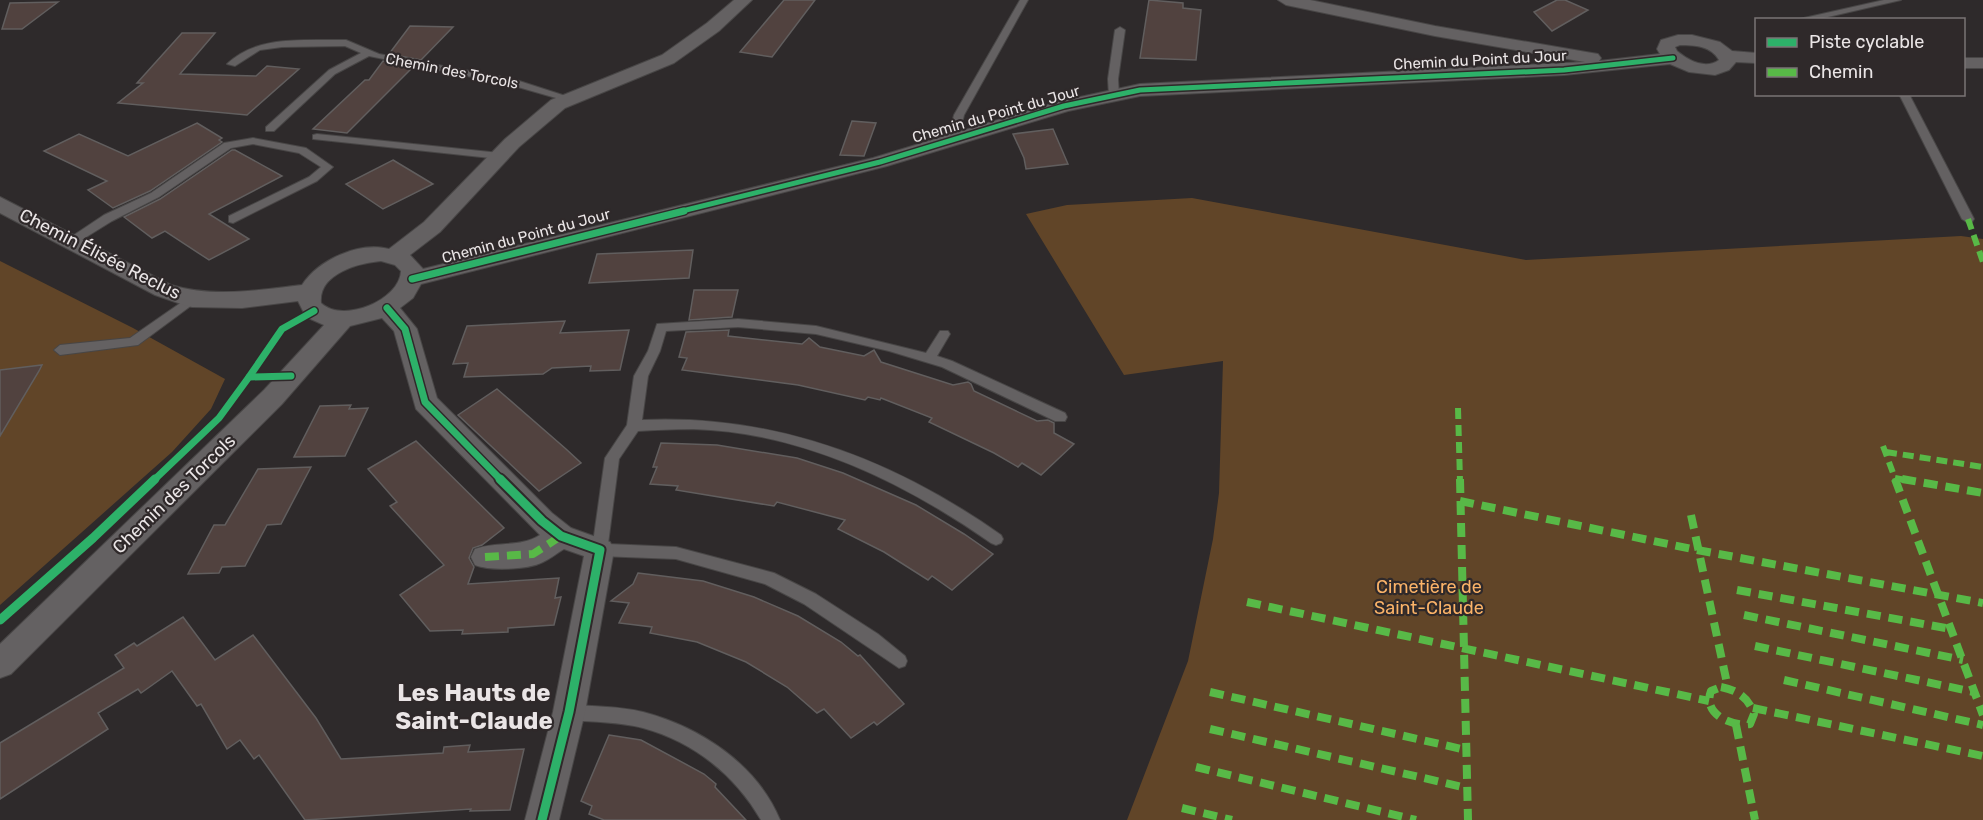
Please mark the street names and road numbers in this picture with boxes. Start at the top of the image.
street label: Chemin du Point du Jour [1393,46,1567,74]
street label: Chemin des Torcols [384,49,520,93]
street label: Chemin du Point du Jour [910,81,1082,147]
street label: Chemin Élisée Reclus [16,204,184,304]
street label: Chemin du Point du Jour [440,205,612,267]
street label: Chemin des Torcols [108,430,240,558]

